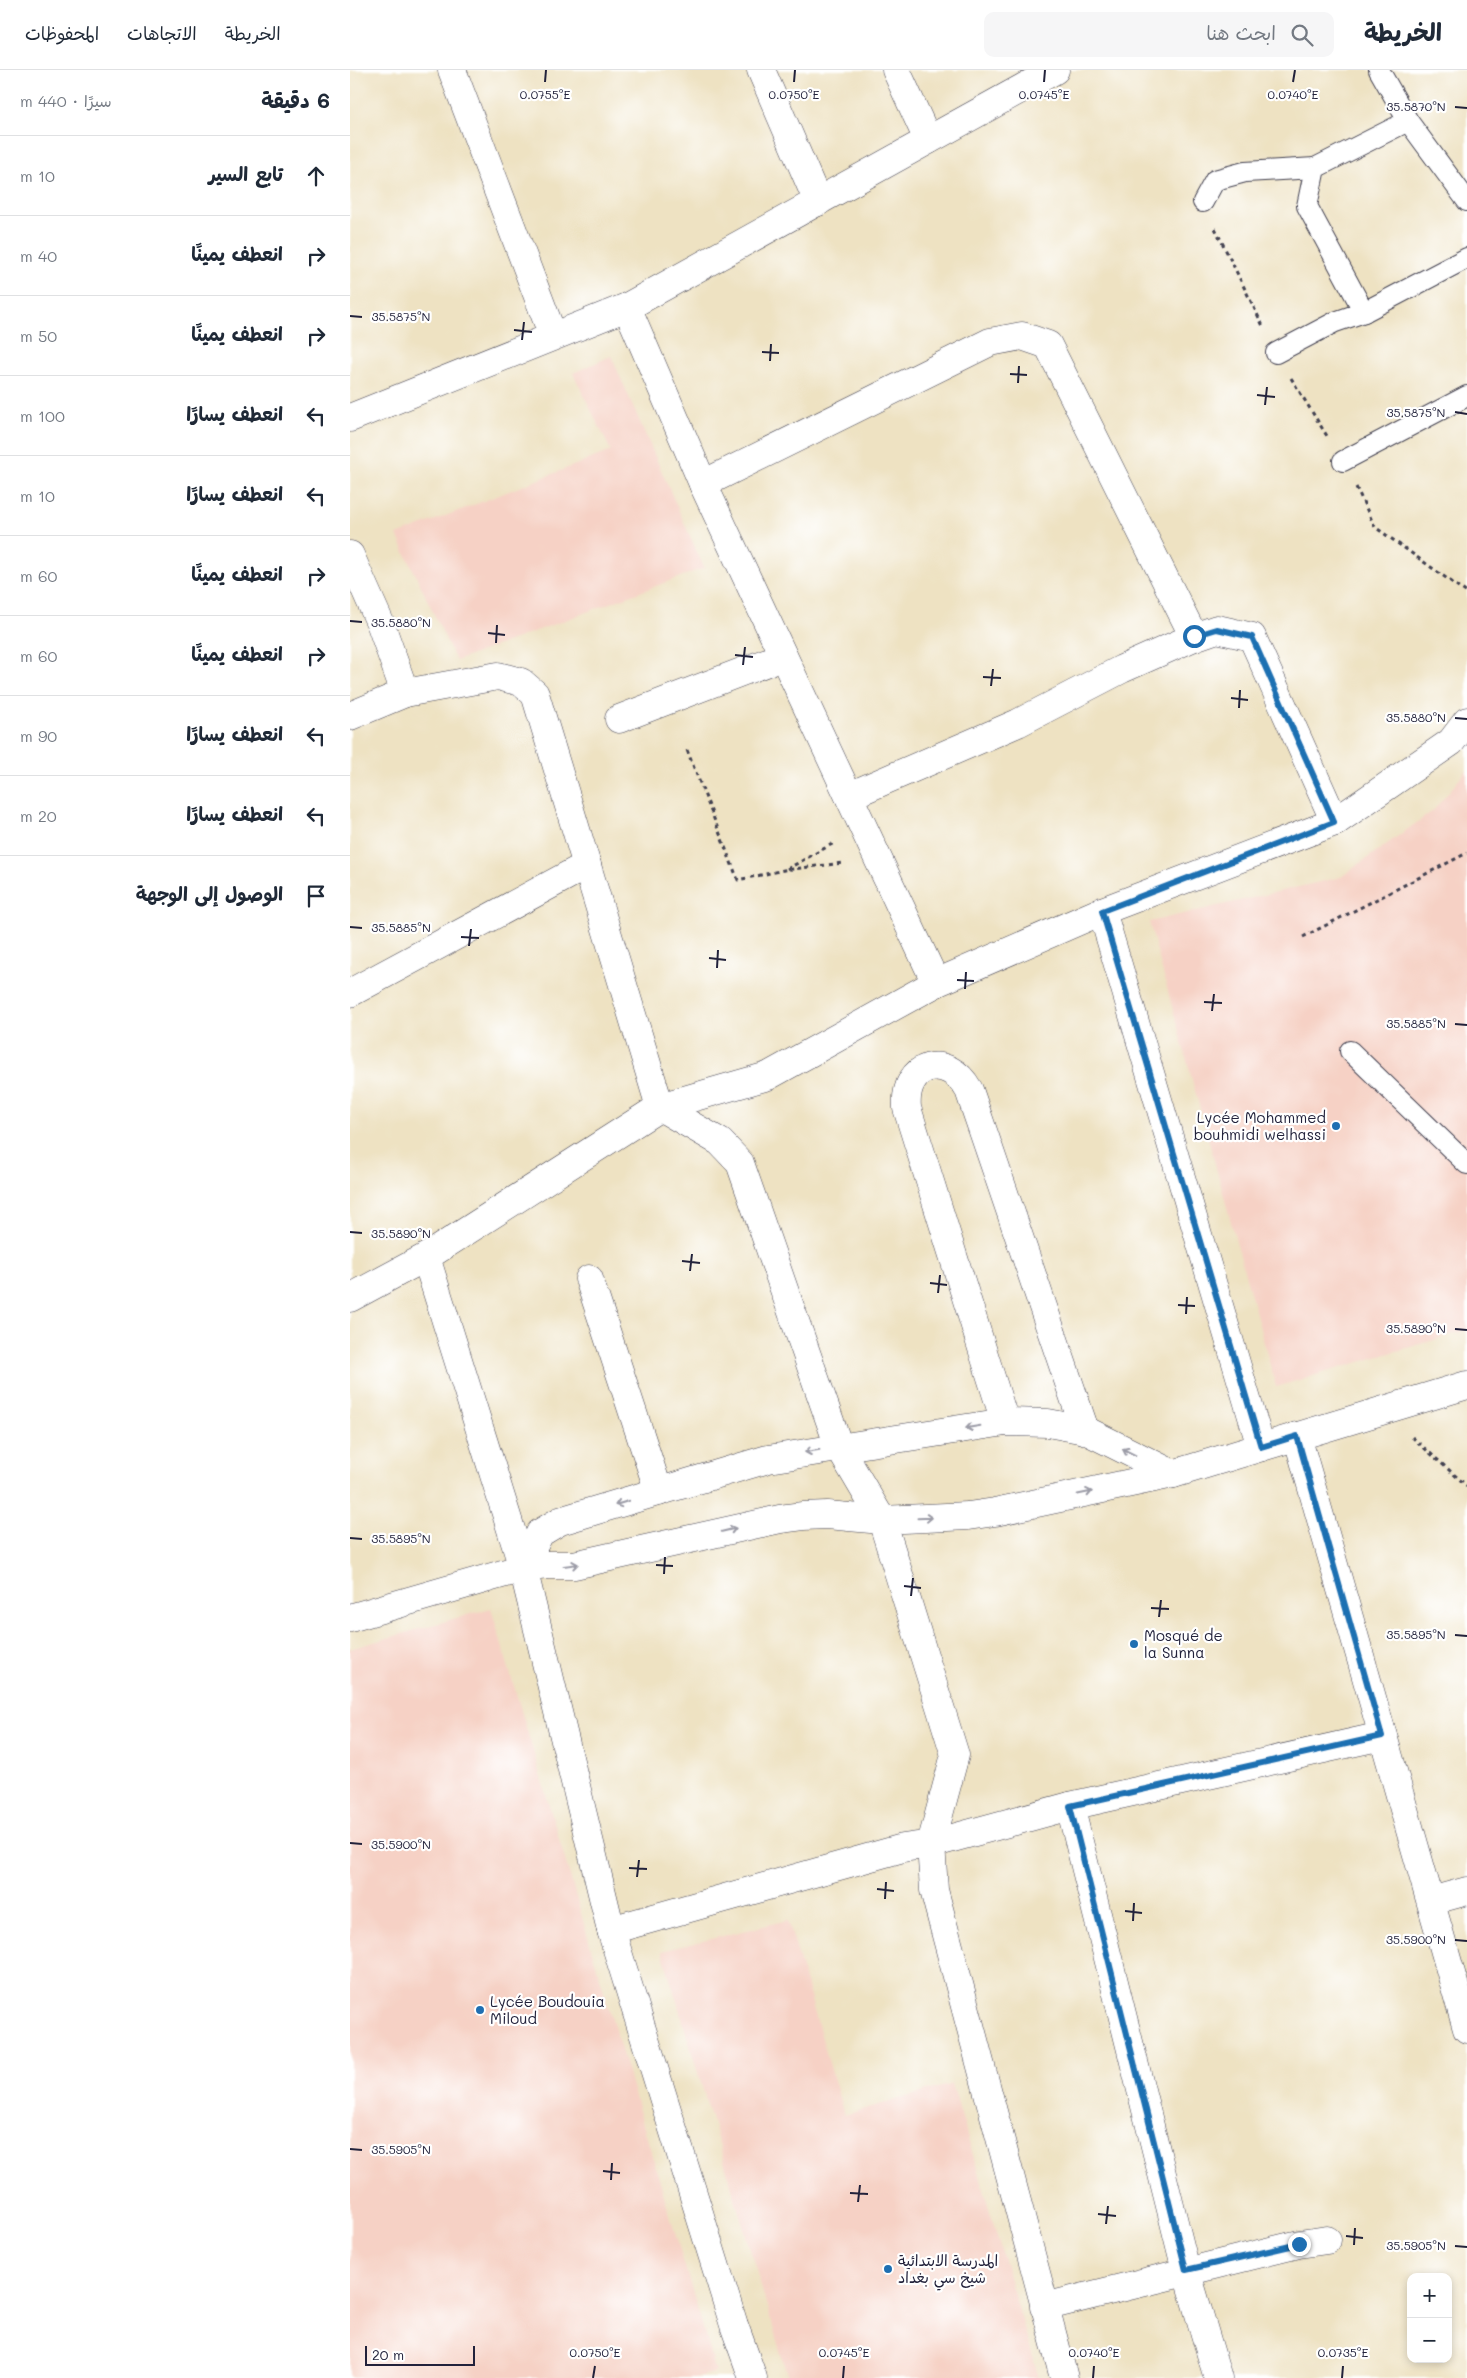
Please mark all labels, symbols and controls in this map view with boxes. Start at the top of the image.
search box [984,12,1334,57]
text: الخريطة [1364,16,1442,47]
text: ابحث هنا [1206,20,1276,45]
text: المحفوظات [25,21,99,45]
text: الاتجاهات [127,21,197,45]
text: الخريطة [225,21,281,45]
icon: search [1288,21,1316,49]
text: 6 دقيقة [261,86,330,113]
text: 0.0755°E [520,86,570,102]
text: 0.0750°E [769,86,820,102]
text: 0.0745°E [1019,86,1069,102]
text: 0.0740°E [1268,86,1319,102]
text: سيرًا · 440 m [20,90,112,111]
text: 35.5870°N [1386,98,1446,114]
text: تابع السير [208,161,283,186]
icon: ahead [302,162,330,190]
text: 10 m [20,165,55,186]
text: انعطف يمينًا [191,241,283,266]
icon: right [302,242,330,270]
text: 40 m [20,245,57,266]
text: 35.5875°N [372,308,430,324]
text: انعطف يمينًا [191,321,283,346]
icon: right [302,322,330,350]
text: 50 m [20,325,57,346]
text: انعطف يسارًا [186,401,283,426]
icon: left [302,402,330,430]
text: 35.5875°N [1387,404,1445,420]
text: 100 m [20,405,65,426]
text: انعطف يسارًا [186,481,283,506]
icon: left [302,482,330,510]
text: 10 m [20,485,55,506]
text: انعطف يمينًا [191,561,283,586]
icon: right [302,562,330,590]
text: 60 m [20,565,57,586]
text: 35.5880°N [371,614,431,630]
route start [1183,625,1206,648]
text: انعطف يمينًا [191,641,283,666]
icon: right [302,642,330,670]
text: 60 m [20,645,57,666]
text: 35.5880°N [1386,709,1446,725]
text: انعطف يسارًا [186,721,283,746]
icon: left [302,722,330,750]
text: 90 m [20,725,57,746]
text: انعطف يسارًا [186,801,283,826]
icon: left [302,802,330,830]
text: 20 m [20,805,57,826]
text: الوصول إلى الوجهة [136,881,283,906]
icon: arrive [302,882,330,910]
text: 35.5885°N [371,919,431,935]
text: 35.5885°N [1386,1015,1446,1031]
place label: Lycée Mohammed bouhmidi welhassi [1194,1107,1326,1144]
marker: Lycée Mohammed bouhmidi welhassi [1330,1120,1342,1132]
text: 35.5890°N [371,1225,431,1241]
text: 35.5890°N [1386,1320,1446,1336]
one-way arrow [965,1422,981,1432]
one-way arrow [805,1446,821,1456]
one-way arrow [1122,1447,1137,1456]
one-way arrow [1077,1488,1093,1497]
one-way arrow [614,1498,630,1508]
one-way arrow [917,1514,933,1523]
one-way arrow [721,1525,737,1534]
text: 35.5895°N [371,1530,431,1546]
one-way arrow [563,1560,579,1570]
place label: Mosqué de la Sunna [1144,1625,1223,1662]
text: 35.5895°N [1386,1626,1446,1642]
marker: Mosqué de la Sunna [1128,1638,1140,1650]
text: 35.5900°N [371,1836,431,1852]
text: 35.5900°N [1386,1931,1446,1947]
place label: Lycée Boudouia Miloud [490,1991,605,2028]
marker: Lycée Boudouia Miloud [474,2004,486,2016]
text: 35.5905°N [371,2141,431,2157]
route end [1288,2233,1311,2256]
text: 35.5905°N [1386,2237,1446,2253]
place label: المدرسة الابتدائية شيخ سي بغداد [898,2250,998,2291]
marker: المدرسة الابتدائية شيخ سي بغداد [882,2263,894,2275]
map controls [1407,2273,1452,2363]
button: + [1407,2273,1452,2318]
button: − [1407,2318,1452,2363]
scale bar [365,2343,475,2366]
text: 0.0750°E [570,2344,621,2360]
text: 0.0745°E [819,2344,869,2360]
text: 0.0740°E [1069,2344,1120,2360]
text: 0.0735°E [1318,2344,1368,2360]
text: 20 m [372,2345,404,2364]

